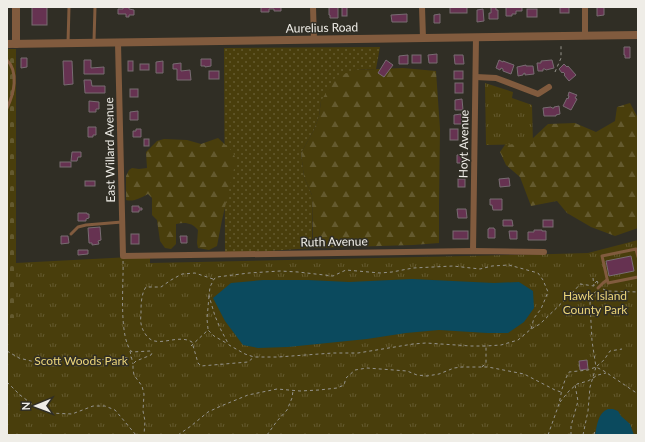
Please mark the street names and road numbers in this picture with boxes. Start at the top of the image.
street label: Aurelius Road [286,19,358,36]
street label: East Willard Avenue [101,97,118,203]
street label: Hoyt Avenue [455,110,472,178]
street label: Ruth Avenue [300,233,368,250]

